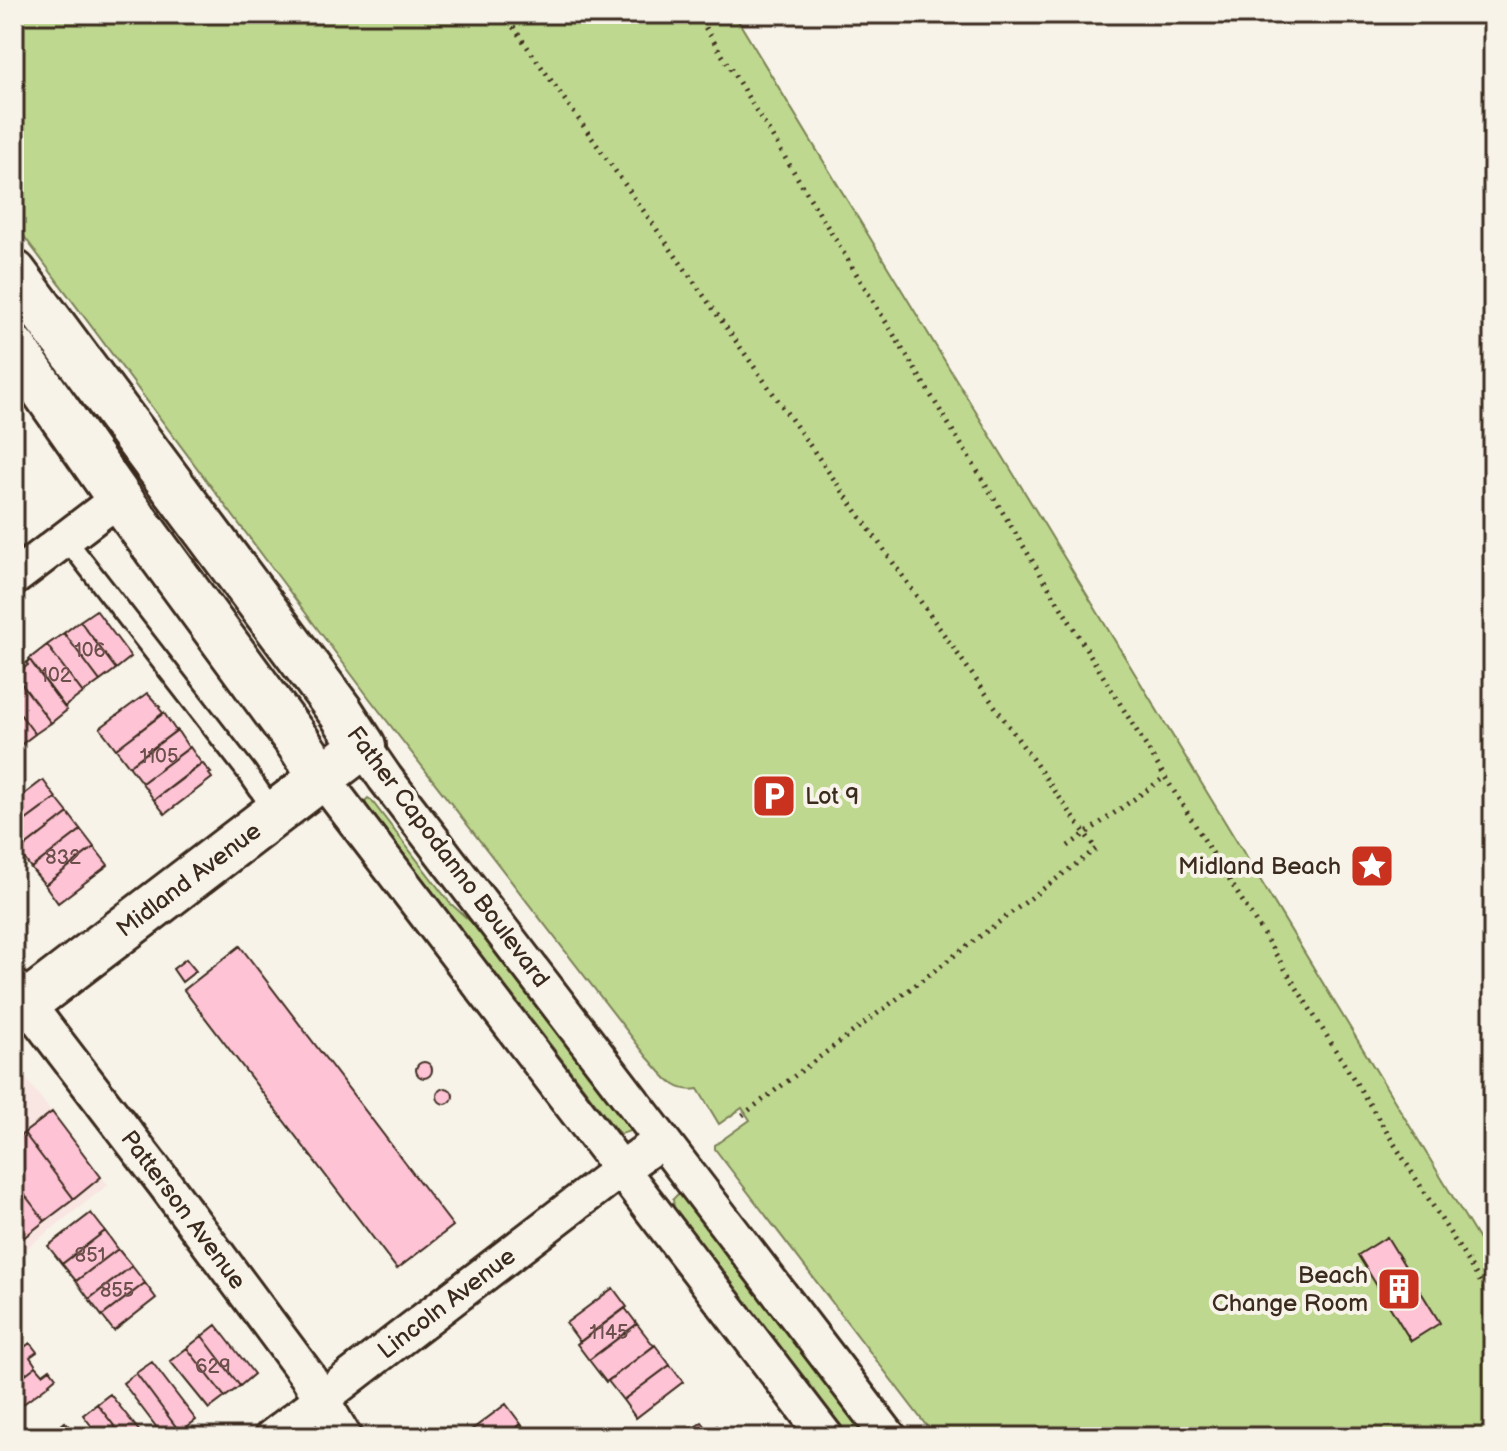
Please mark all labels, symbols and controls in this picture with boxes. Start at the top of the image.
house number: 106 [74,639,106,663]
house number: 102 [40,664,72,688]
street label: Father Capodanno Boulevard [340,721,556,993]
house number: 1105 [140,745,178,769]
parking icon: Lot 9 [750,772,798,820]
place label: Lot 9 [805,782,859,811]
street label: Midland Avenue [111,816,267,944]
place icon: Midland Beach [1348,842,1396,890]
house number: 832 [45,846,81,870]
place label: Midland Beach [1178,852,1341,881]
street label: Patterson Avenue [115,1125,252,1295]
street label: Lincoln Avenue [372,1241,521,1365]
house number: 851 [75,1244,105,1268]
place label: Beach Change Room [1212,1261,1368,1318]
building icon: Beach Change Room [1375,1265,1423,1313]
house number: 855 [100,1279,134,1303]
house number: 1145 [589,1321,629,1345]
house number: 629 [195,1355,231,1379]

